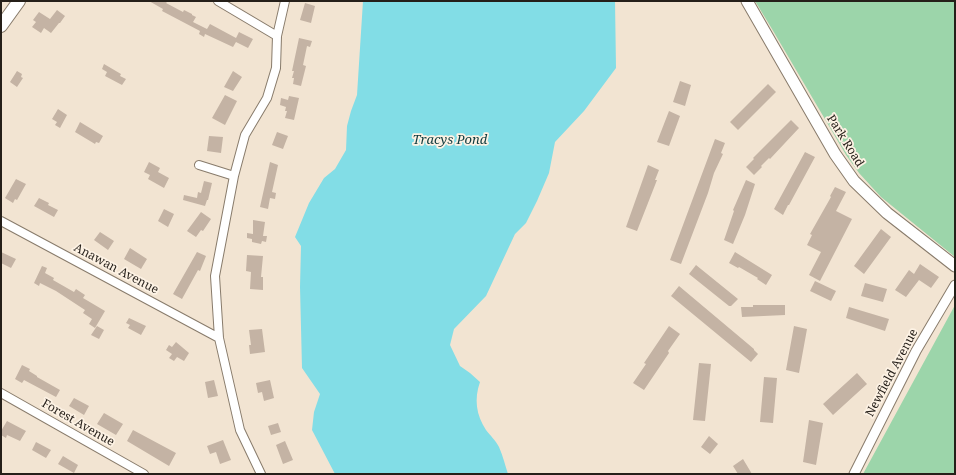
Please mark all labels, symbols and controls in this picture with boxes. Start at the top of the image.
street label: Park Road [823,112,867,170]
water label: Tracys Pond [413,132,487,148]
street label: Anawan Avenue [71,241,161,297]
street label: Newfield Avenue [863,327,921,419]
street label: Forest Avenue [39,396,117,450]

